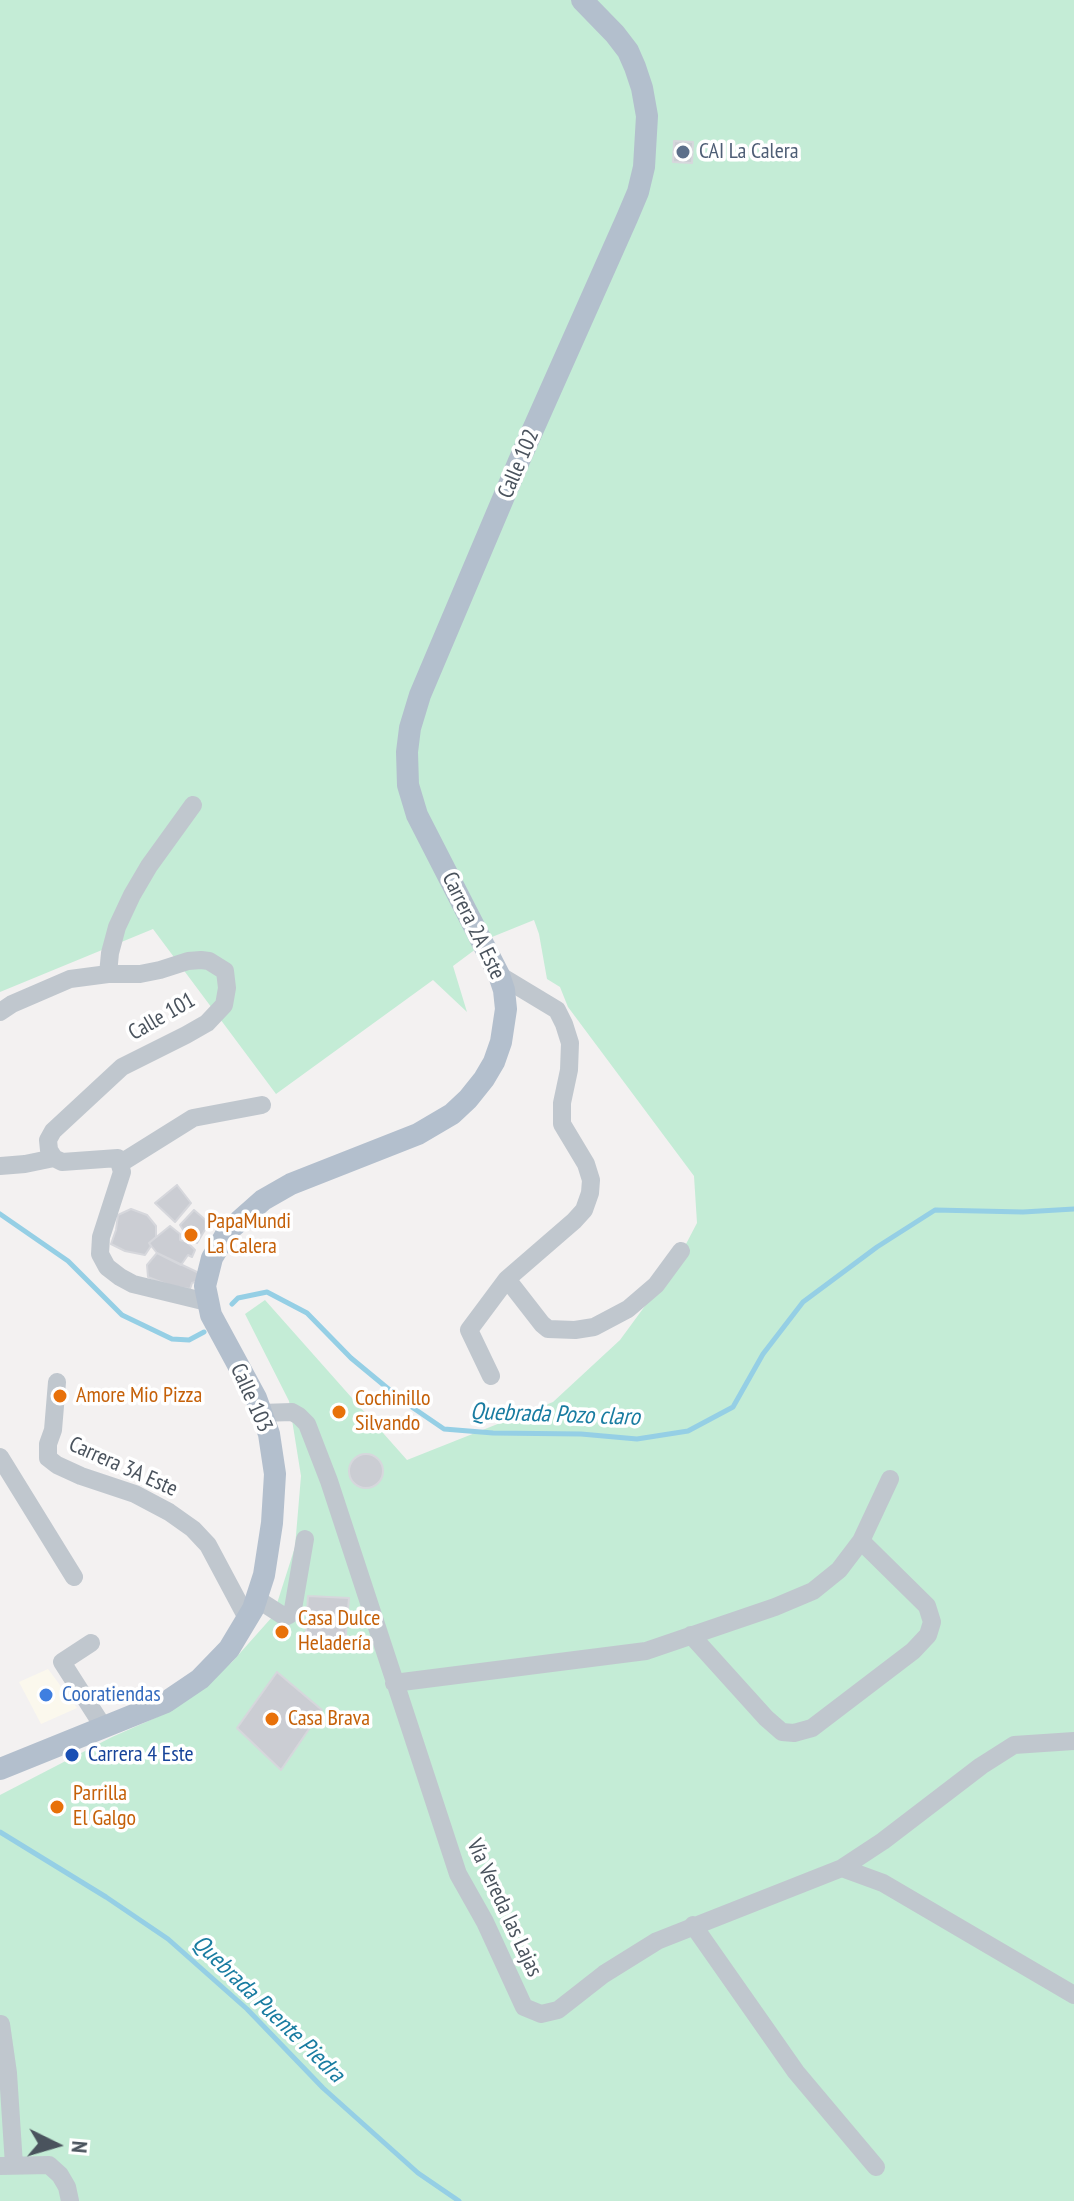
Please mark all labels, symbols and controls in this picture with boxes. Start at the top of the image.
place label: CAI La Calera [699,139,799,165]
marker: CAI La Calera [674,143,692,161]
street label: Calle 102 [493,426,545,502]
street label: Carrera 2A Este [436,868,510,984]
street label: Calle 101 [124,987,200,1047]
place label: PapaMundi La Calera [207,1209,291,1260]
marker: PapaMundi La Calera [182,1226,200,1244]
street label: Calle 103 [224,1360,278,1436]
place label: Amore Mio Pizza [76,1383,202,1409]
place label: Cochinillo Silvando [355,1386,430,1438]
marker: Amore Mio Pizza [51,1387,69,1405]
water label: Quebrada Pozo claro [470,1398,640,1432]
marker: Cochinillo Silvando [330,1403,348,1421]
street label: Carrera 3A Este [65,1431,181,1503]
place label: Casa Dulce Heladería [298,1606,380,1658]
marker: Casa Dulce Heladería [273,1623,291,1641]
place label: Cooratiendas [62,1682,161,1708]
marker: Cooratiendas [37,1686,55,1704]
place label: Casa Brava [288,1706,370,1732]
marker: Casa Brava [263,1710,281,1728]
place label: Carrera 4 Este [88,1742,194,1768]
marker: Carrera 4 Este [63,1746,81,1764]
place label: Parrilla El Galgo [73,1781,136,1832]
marker: Parrilla El Galgo [48,1798,66,1816]
street label: Vía Vereda las Lajas [461,1835,547,1981]
water label: Quebrada Puente Piedra [186,1929,350,2089]
north arrow [16,2105,96,2185]
text: N [65,2140,94,2154]

